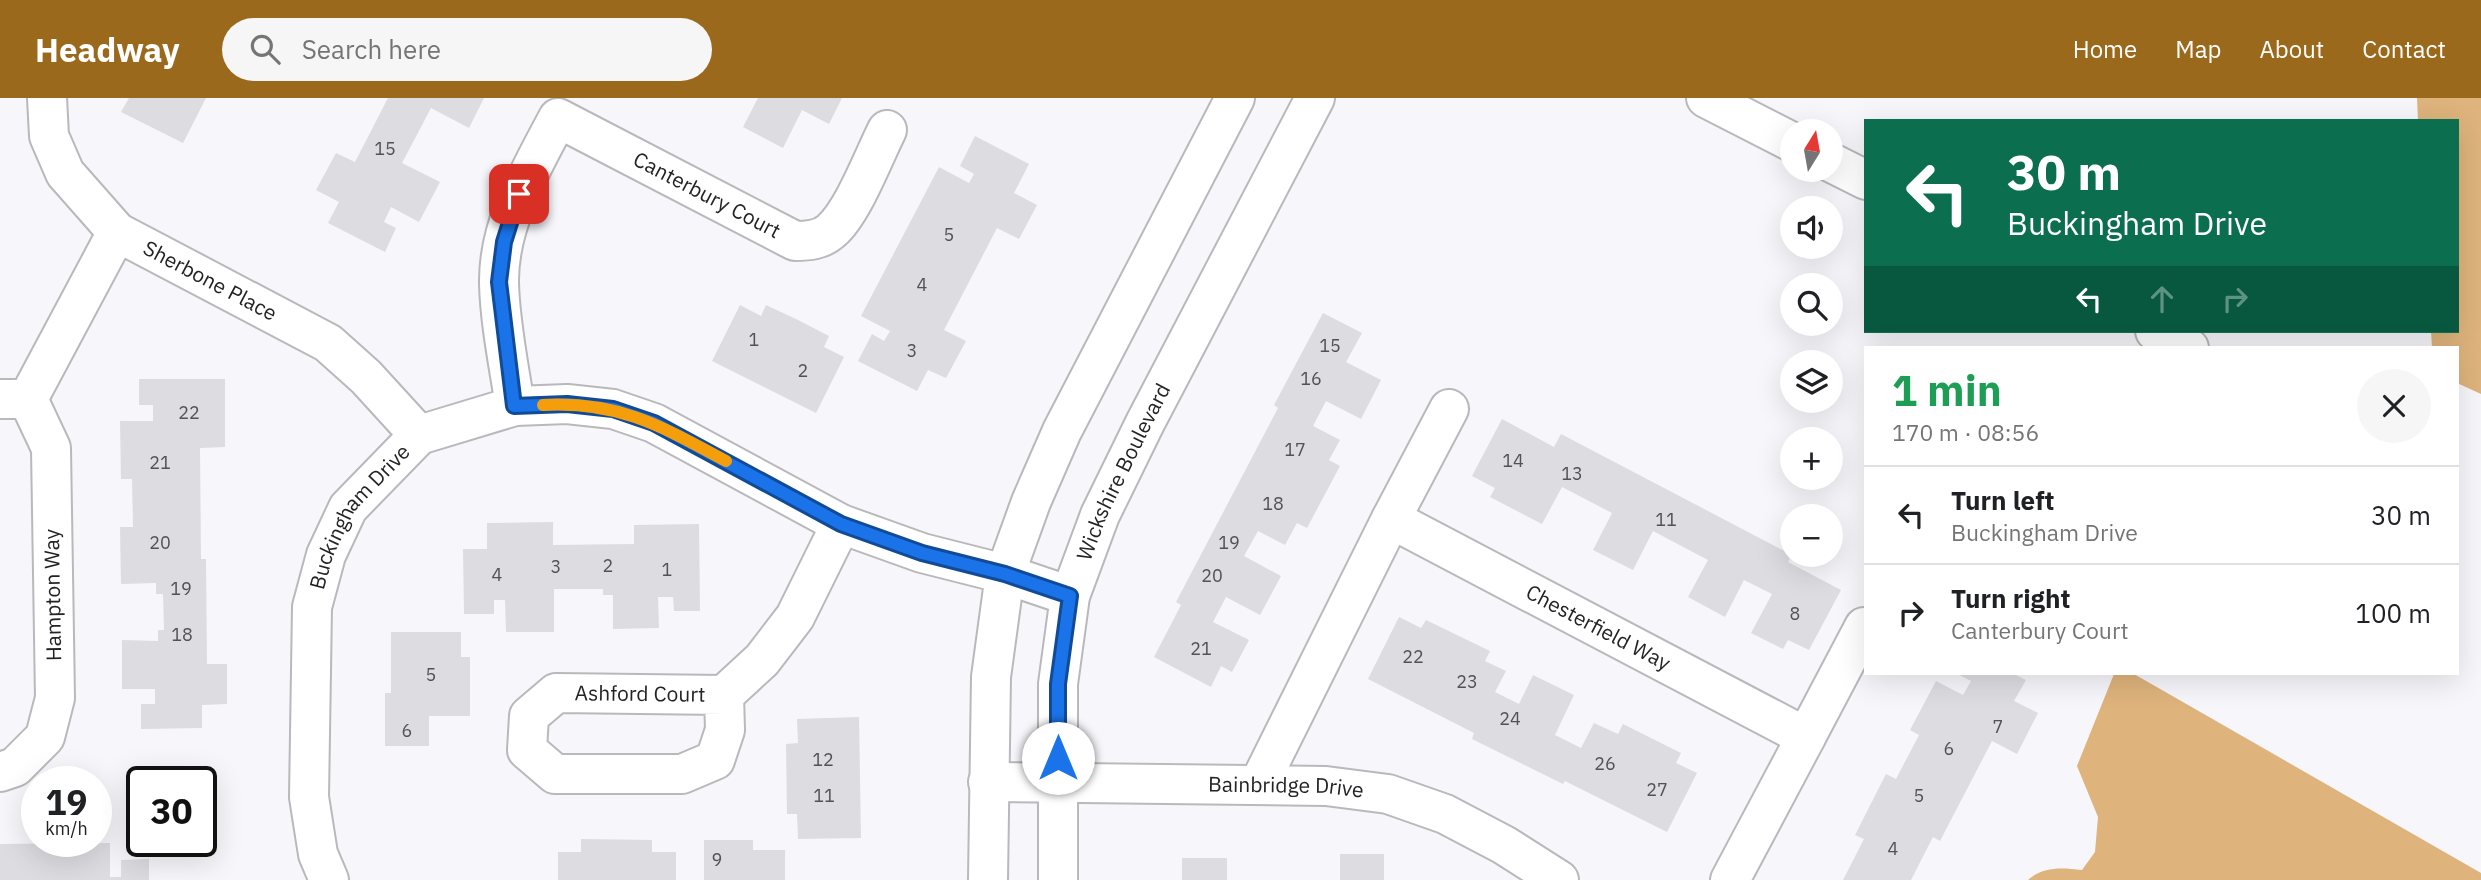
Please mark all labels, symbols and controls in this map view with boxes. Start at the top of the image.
search box [222,18,712,81]
text: Headway [35,28,180,71]
icon: search [246,30,284,68]
text: Search here [302,32,441,66]
text: Home [2073,33,2137,65]
text: Map [2175,33,2221,65]
text: About [2259,33,2324,65]
text: Contact [2362,33,2446,65]
north arrow [1780,119,1843,182]
map controls [1780,119,1843,567]
house number: 15 [374,137,396,160]
text: 30 m [2007,140,2121,203]
street label: Canterbury Court [629,145,786,244]
icon: left [1892,147,1983,238]
pin [489,164,549,224]
icon: arrive [500,175,538,213]
button: sound [1780,196,1843,259]
text: Buckingham Drive [2007,202,2267,244]
house number: 5 [944,223,954,246]
street label: Sherbone Place [139,233,282,327]
house number: 4 [917,273,928,296]
button: search [1780,273,1843,336]
icon: left [2070,280,2108,318]
icon: ahead [2143,280,2181,318]
icon: right [2216,280,2254,318]
house number: 1 [749,328,759,351]
house number: 15 [1319,334,1341,357]
house number: 3 [907,339,917,362]
button: layers [1780,350,1843,413]
house number: 2 [798,359,808,382]
text: 1 min [1892,363,2002,418]
house number: 16 [1300,367,1322,390]
button: close [2357,369,2431,443]
street label: Wickshire Boulevard [1069,378,1176,564]
house number: 22 [178,401,200,424]
text: 170 m · 08:56 [1892,417,2039,447]
button: + [1780,427,1843,490]
street label: Buckingham Drive [302,438,416,592]
house number: 17 [1284,438,1306,461]
house number: 14 [1502,449,1524,472]
house number: 21 [149,451,171,474]
house number: 13 [1561,462,1583,485]
text: Turn left [1951,483,2054,517]
house number: 18 [1262,492,1284,515]
icon: left [1892,496,1930,534]
text: 30 m [2371,498,2431,532]
button: − [1780,504,1843,567]
house number: 11 [1655,508,1677,531]
text: Buckingham Drive [1951,517,2138,547]
street label: Hampton Way [37,528,67,661]
house number: 20 [149,531,171,554]
house number: 19 [1218,531,1240,554]
house number: 2 [603,554,613,577]
house number: 3 [551,555,561,578]
house number: 1 [662,558,672,581]
house number: 4 [492,563,503,586]
house number: 20 [1201,564,1223,587]
house number: 19 [170,577,192,600]
street label: Chesterfield Way [1521,577,1676,677]
text: Turn right [1951,581,2070,615]
icon: right [1892,594,1930,632]
text: 100 m [2355,596,2431,630]
house number: 8 [1790,602,1800,625]
text: Canterbury Court [1951,615,2129,645]
house number: 18 [171,623,193,646]
house number: 21 [1190,637,1212,660]
house number: 22 [1402,645,1424,668]
house number: 5 [426,663,436,686]
house number: 23 [1456,670,1478,693]
street label: Ashford Court [575,678,706,708]
house number: 24 [1499,707,1521,730]
house number: 7 [1993,715,2003,738]
house number: 6 [402,719,412,742]
position arrow [1021,721,1095,795]
house number: 6 [1944,737,1954,760]
house number: 12 [812,748,834,771]
house number: 26 [1594,752,1616,775]
speed limit sign: 30 [126,766,217,857]
street label: Bainbridge Drive [1208,770,1365,804]
house number: 27 [1646,778,1668,801]
text: 19 [45,779,88,825]
house number: 11 [813,784,835,807]
house number: 5 [1914,784,1924,807]
text: km/h [45,817,88,840]
house number: 4 [1888,837,1899,860]
house number: 9 [712,848,722,871]

